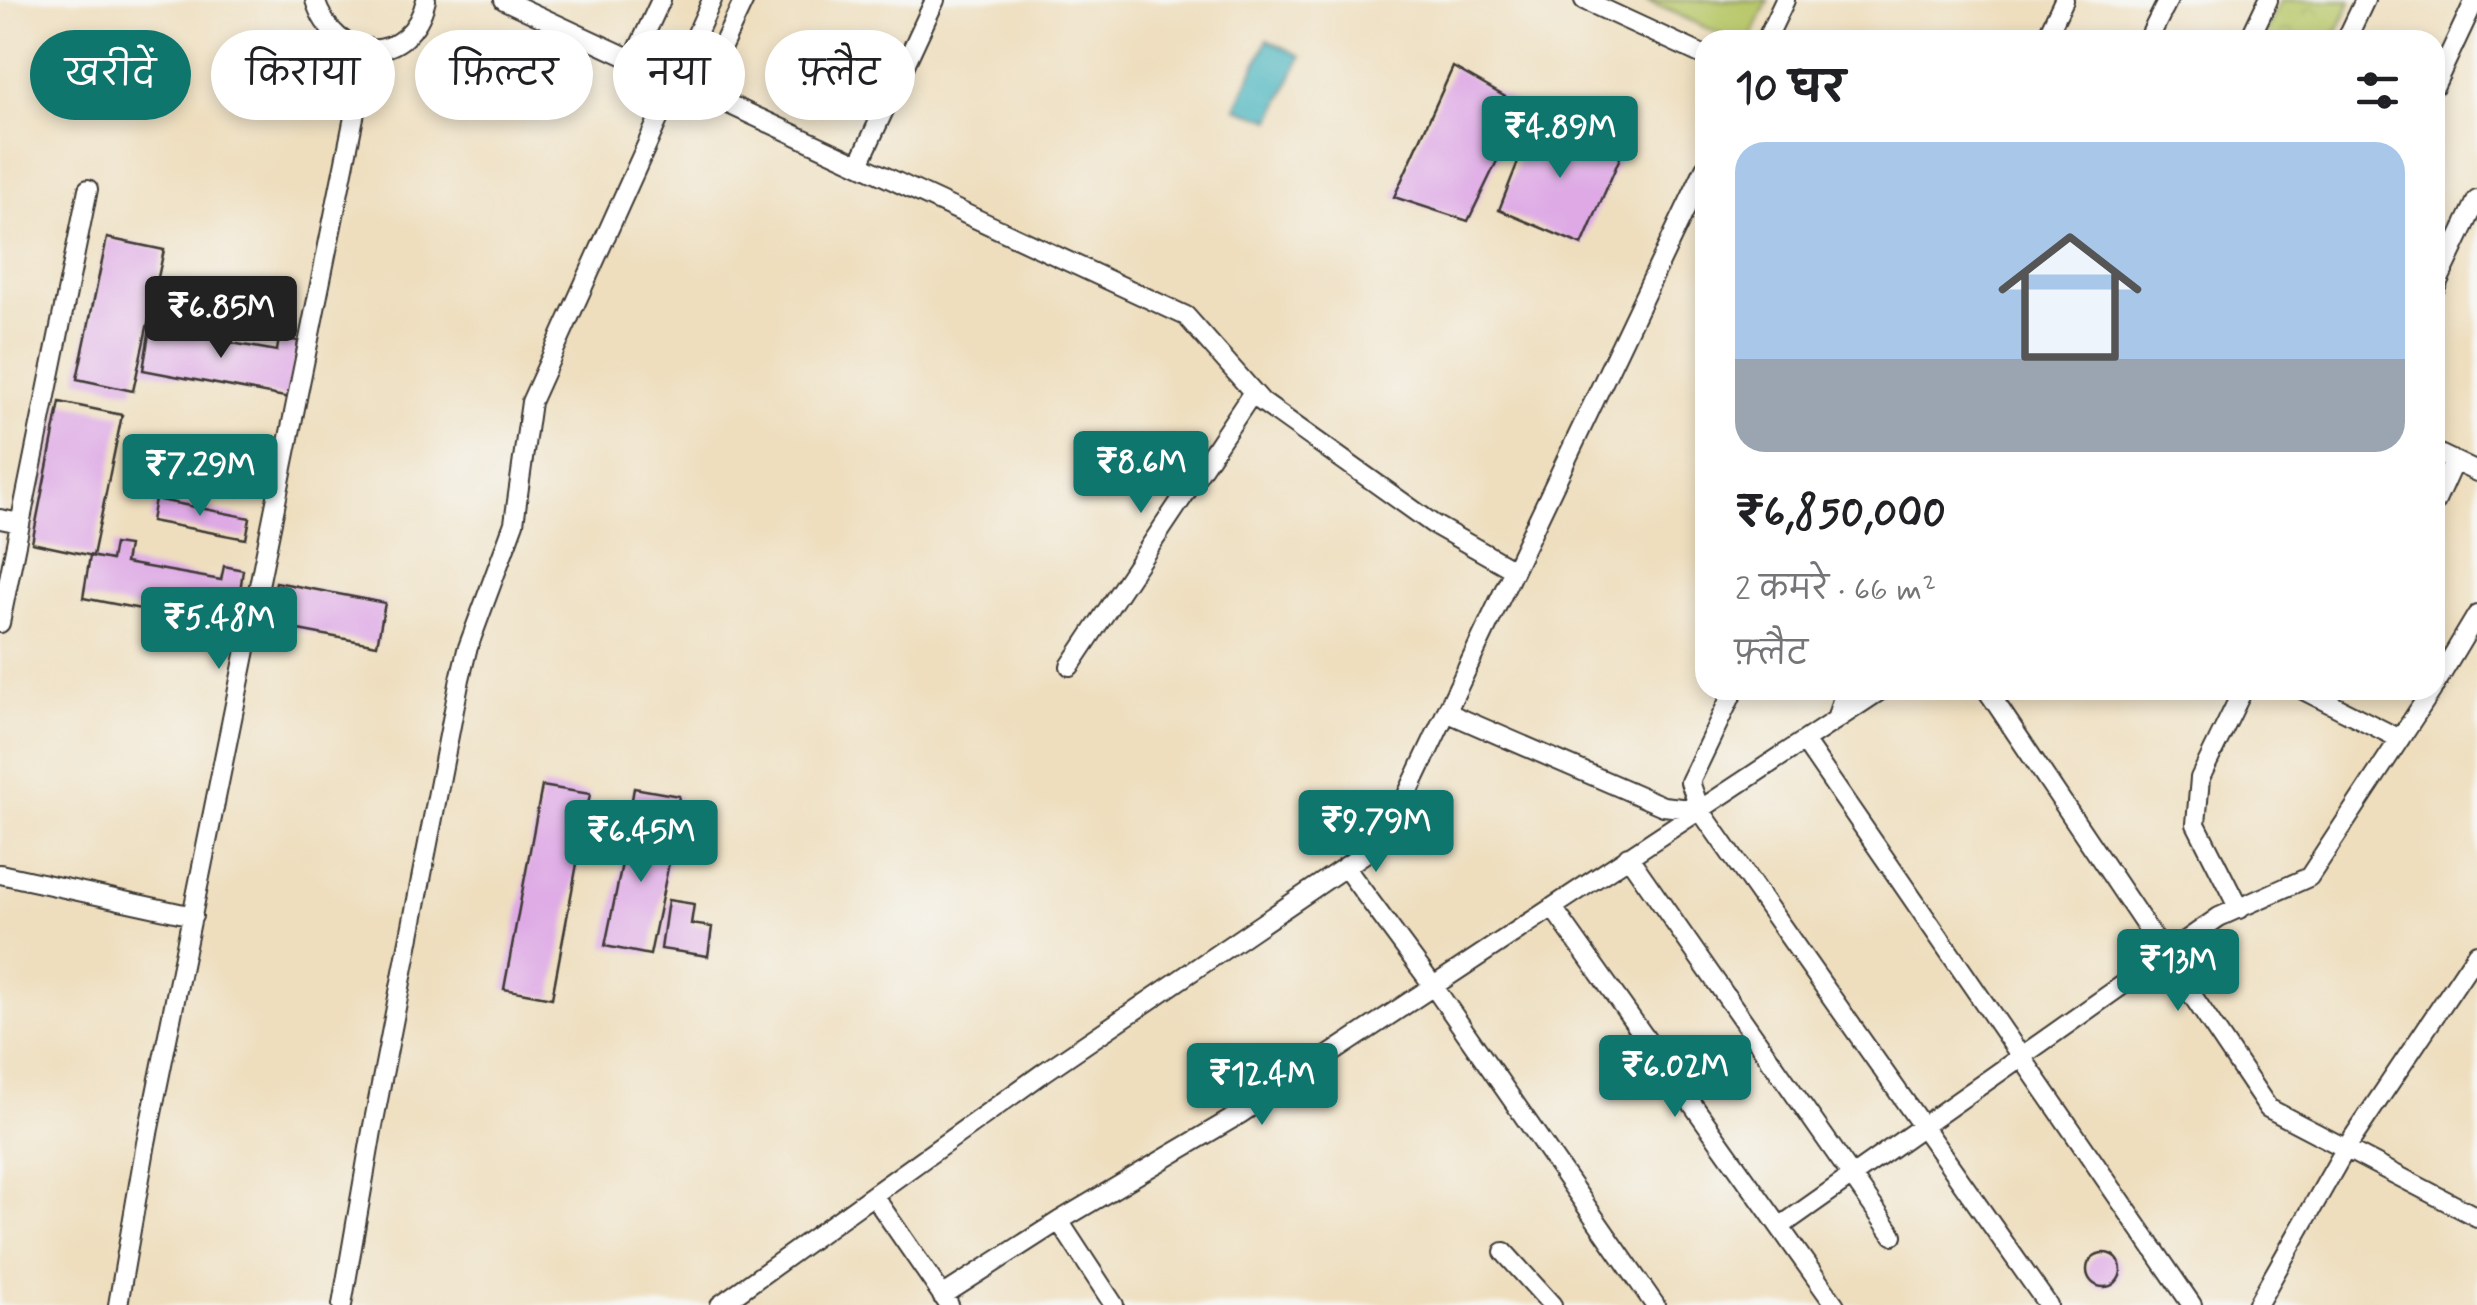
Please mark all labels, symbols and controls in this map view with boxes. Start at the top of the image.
chip: खरीदें [30,30,191,120]
chip: किराया [211,30,395,120]
chip: फ़िल्टर [415,30,593,120]
chip: नया [613,30,745,120]
chip: फ़्लैट [765,30,915,120]
text: 10 घर [1735,62,1845,117]
icon: filters [2350,63,2405,118]
pin: ₹4.89M [1479,96,1641,181]
text: ₹4.89M [1504,107,1616,149]
icon: home [1980,207,2160,387]
pin: ₹6.85M [140,276,302,361]
text: ₹6.85M [167,287,275,329]
pin: ₹8.6M [1071,431,1211,516]
pin: ₹7.29M [119,434,281,519]
text: ₹8.6M [1095,442,1187,484]
text: ₹7.29M [145,445,255,487]
text: ₹6,850,000 [1735,487,1946,542]
text: 2 कमरे · 66 m² [1735,569,1936,611]
pin: ₹5.48M [138,587,300,672]
text: ₹5.48M [163,598,275,640]
text: फ़्लैट [1735,634,1808,676]
pin: ₹9.79M [1295,790,1457,875]
pin: ₹6.45M [560,800,722,885]
text: ₹9.79M [1321,801,1431,843]
text: ₹6.45M [587,811,695,853]
pin: ₹13M [2119,929,2237,1014]
text: ₹13M [2139,940,2217,982]
pin: ₹6.02M [1594,1035,1756,1120]
pin: ₹12.4M [1181,1043,1343,1128]
text: ₹6.02M [1621,1046,1729,1088]
text: ₹12.4M [1209,1054,1315,1096]

